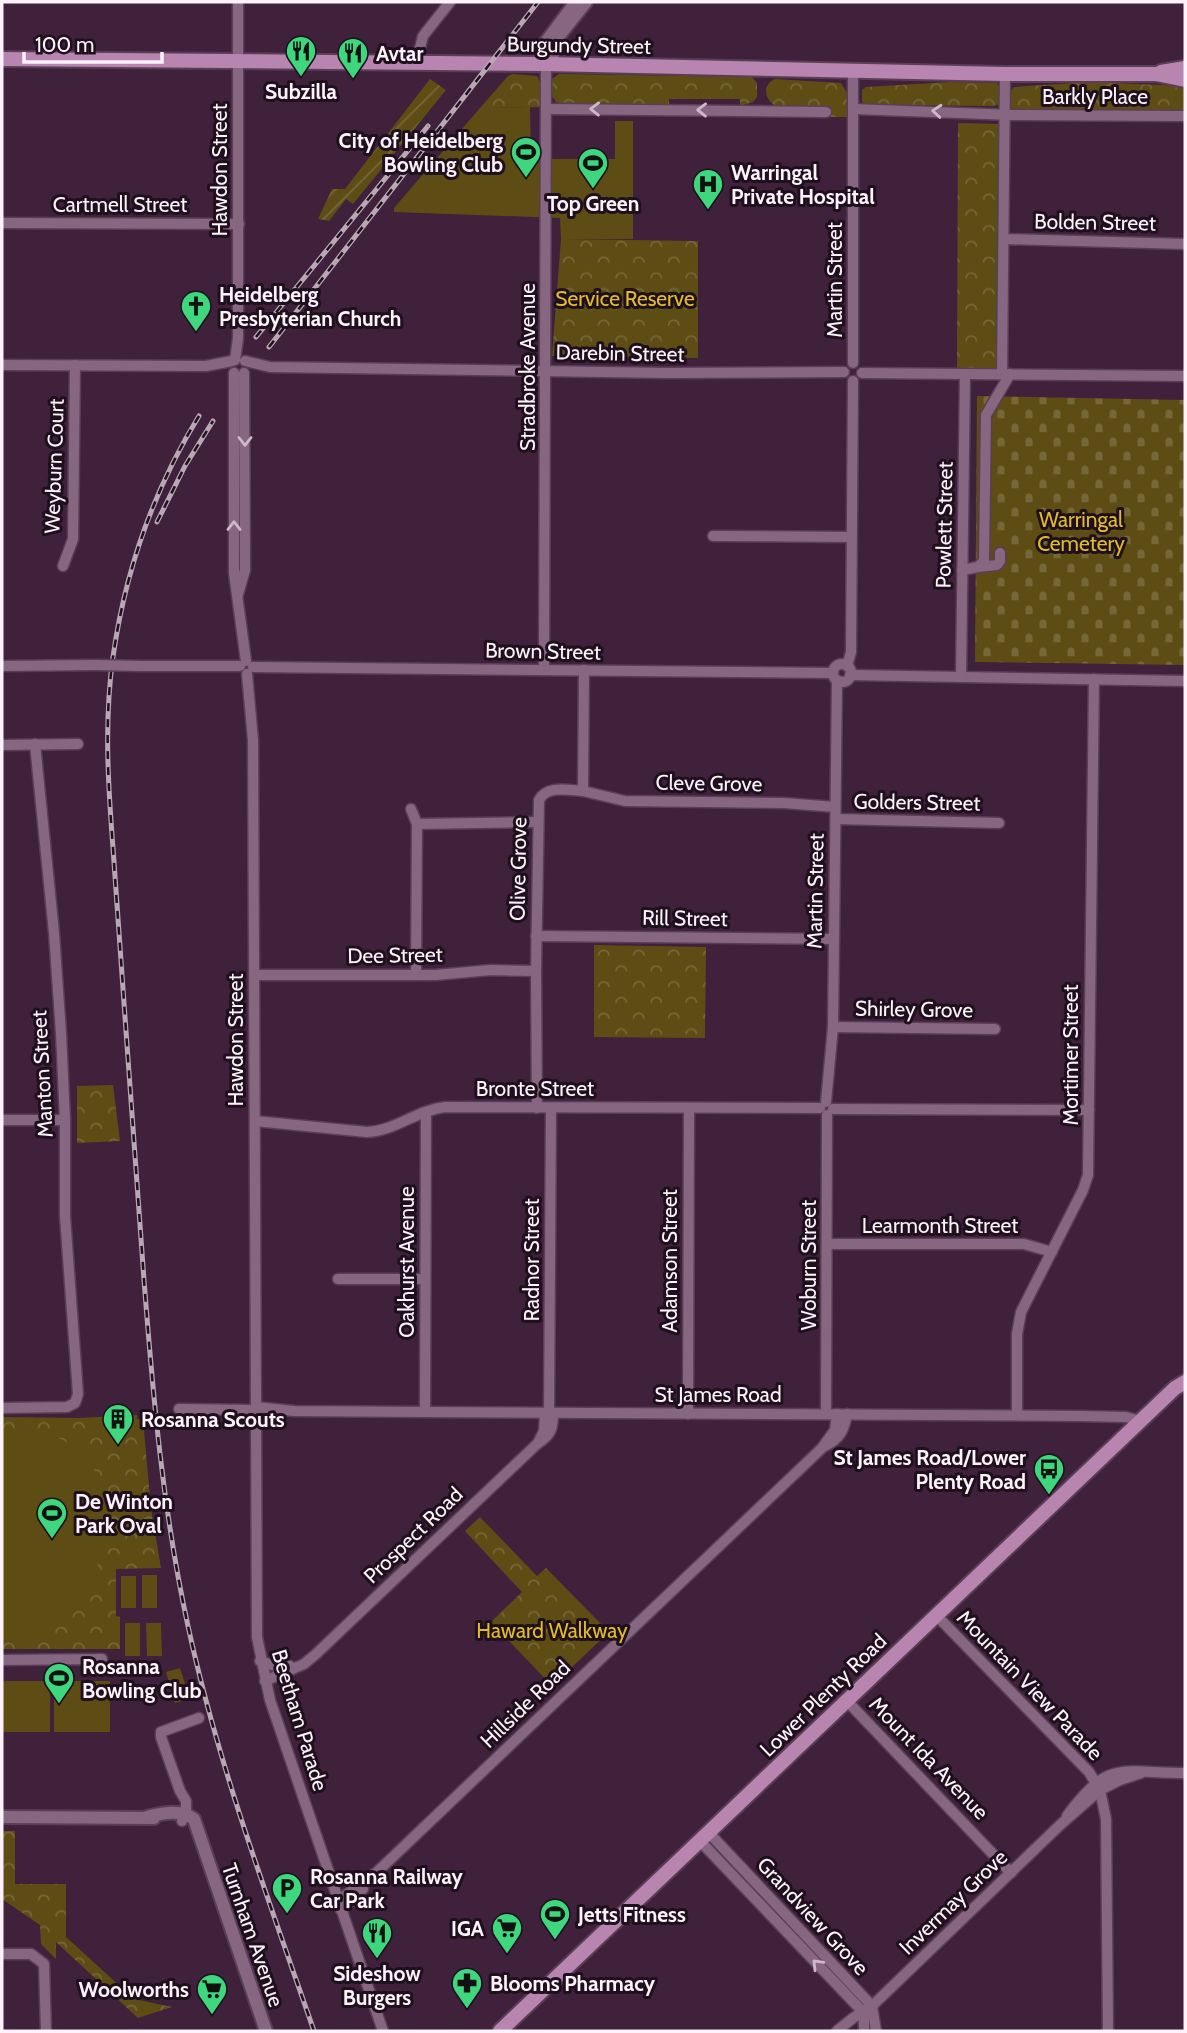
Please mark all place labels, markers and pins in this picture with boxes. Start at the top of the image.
restaurant icon: Subzilla [284,34,318,78]
restaurant icon: Avtar [336,36,370,80]
place label: Avtar [376,41,423,66]
place label: Subzilla [265,79,338,104]
place label: City of Heidelberg Bowling Club [338,128,503,177]
sports icon: City of Heidelberg Bowling Club [509,135,543,179]
sports icon: Top Green [576,146,610,190]
place label: Warringal Private Hospital [731,160,875,209]
hospital icon: Warringal Private Hospital [691,167,725,211]
place label: Top Green [547,191,639,216]
place label: Heidelberg Presbyterian Church [219,282,401,331]
church icon: Heidelberg Presbyterian Church [179,289,213,333]
building icon: Rosanna Scouts [101,1402,135,1446]
place label: Rosanna Scouts [141,1407,285,1432]
place label: St James Road/Lower Plenty Road [833,1445,1026,1494]
bus stop icon: St James Road/Lower Plenty Road [1032,1452,1066,1496]
place label: De Winton Park Oval [75,1489,173,1538]
sports icon: De Winton Park Oval [35,1496,69,1540]
place label: Rosanna Bowling Club [82,1654,201,1703]
sports icon: Rosanna Bowling Club [42,1661,76,1705]
place label: Rosanna Railway Car Park [310,1864,464,1913]
parking icon: Rosanna Railway Car Park [270,1871,304,1915]
sports icon: Jetts Fitness [538,1897,572,1941]
place label: Jetts Fitness [577,1902,686,1927]
supermarket icon: IGA [490,1911,524,1955]
restaurant icon: Sideshow Burgers [360,1916,394,1960]
place label: IGA [451,1916,485,1941]
place label: Sideshow Burgers [333,1961,421,2010]
pharmacy icon: Blooms Pharmacy [450,1966,484,2010]
place label: Blooms Pharmacy [490,1971,656,1996]
supermarket icon: Woolworths [195,1972,229,2016]
place label: Woolworths [79,1977,189,2002]

